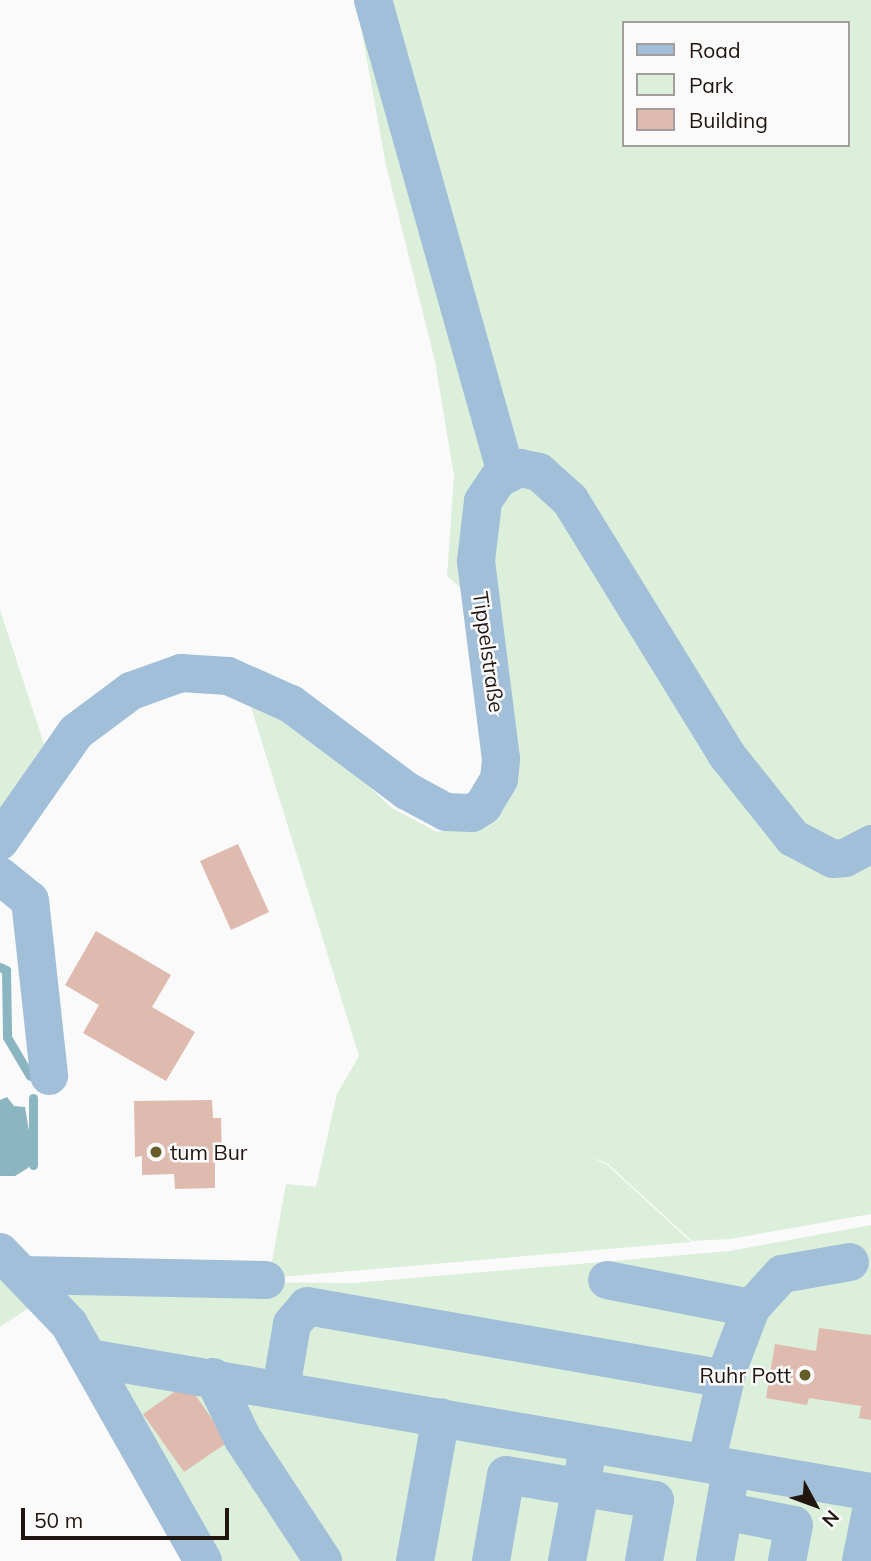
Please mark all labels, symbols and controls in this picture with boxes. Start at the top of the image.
legend [622,21,850,147]
text: Road [689,37,740,63]
text: Park [689,72,733,98]
text: Building [689,107,768,133]
street label: Tippelstraße [468,590,510,714]
place label: tum Bur [170,1139,247,1165]
marker: tum Bur [148,1144,164,1160]
place label: Ruhr Pott [699,1362,791,1388]
marker: Ruhr Pott [797,1367,813,1383]
north arrow [780,1470,850,1540]
scale bar [24,1494,233,1538]
text: N [817,1505,845,1532]
text: 50 m [34,1507,83,1533]

